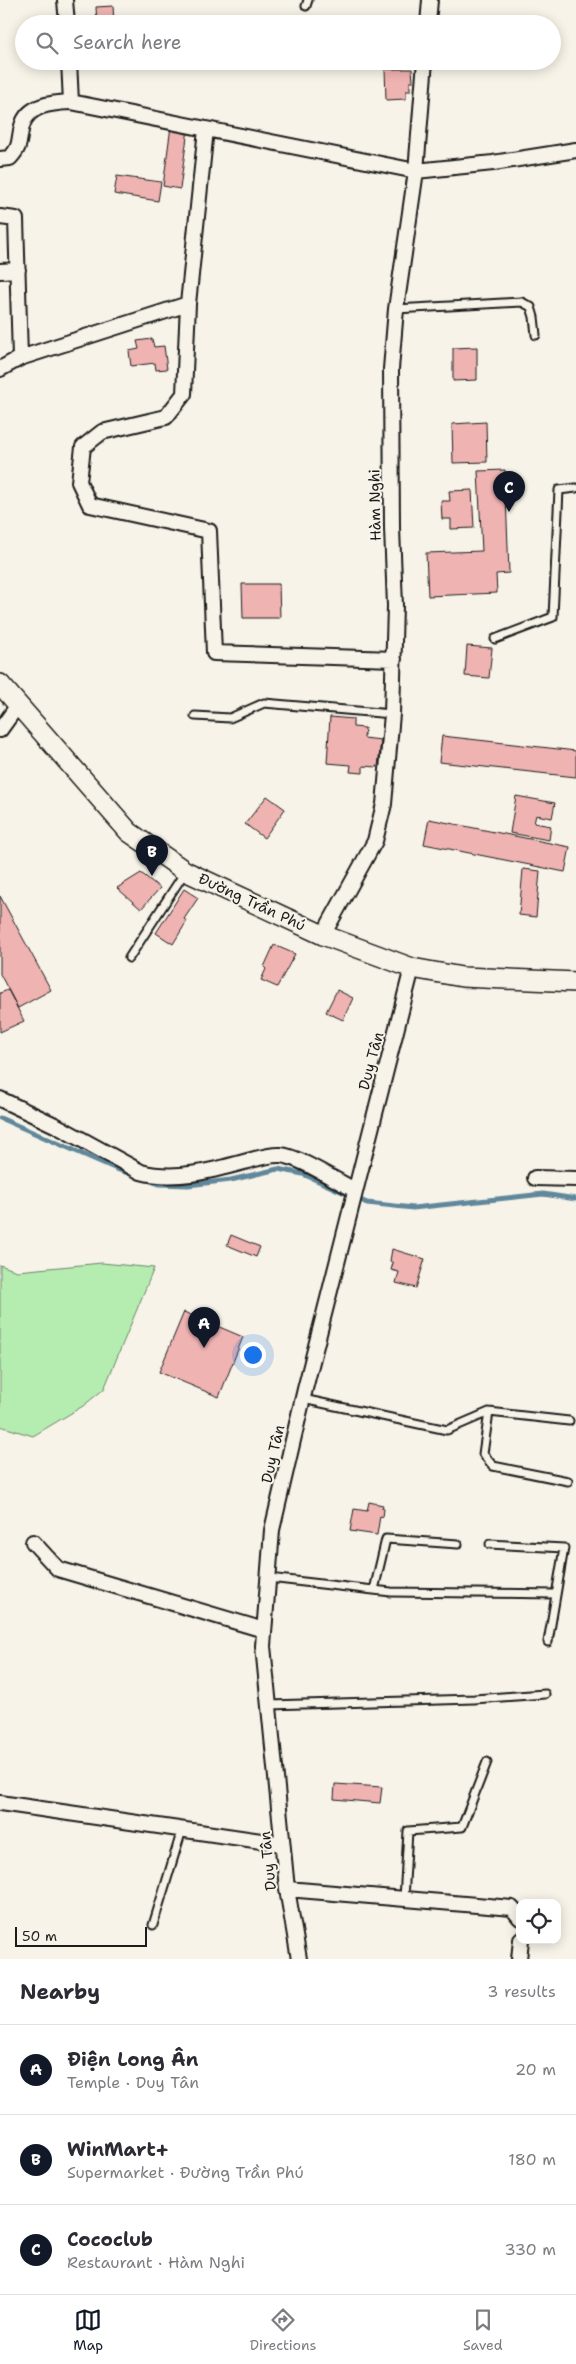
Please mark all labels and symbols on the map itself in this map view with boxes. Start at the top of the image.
street label: Hàm Nghi [364,469,386,541]
pin: C [493,471,525,512]
pin: B [136,835,168,876]
street label: Đường Trần Phú [195,868,309,936]
street label: Duy Tân [354,1030,388,1092]
pin: A [188,1307,220,1348]
your location [240,1342,266,1368]
street label: Duy Tân [257,1423,289,1485]
street label: Duy Tân [255,1830,281,1892]
scale bar [15,1924,148,1947]

